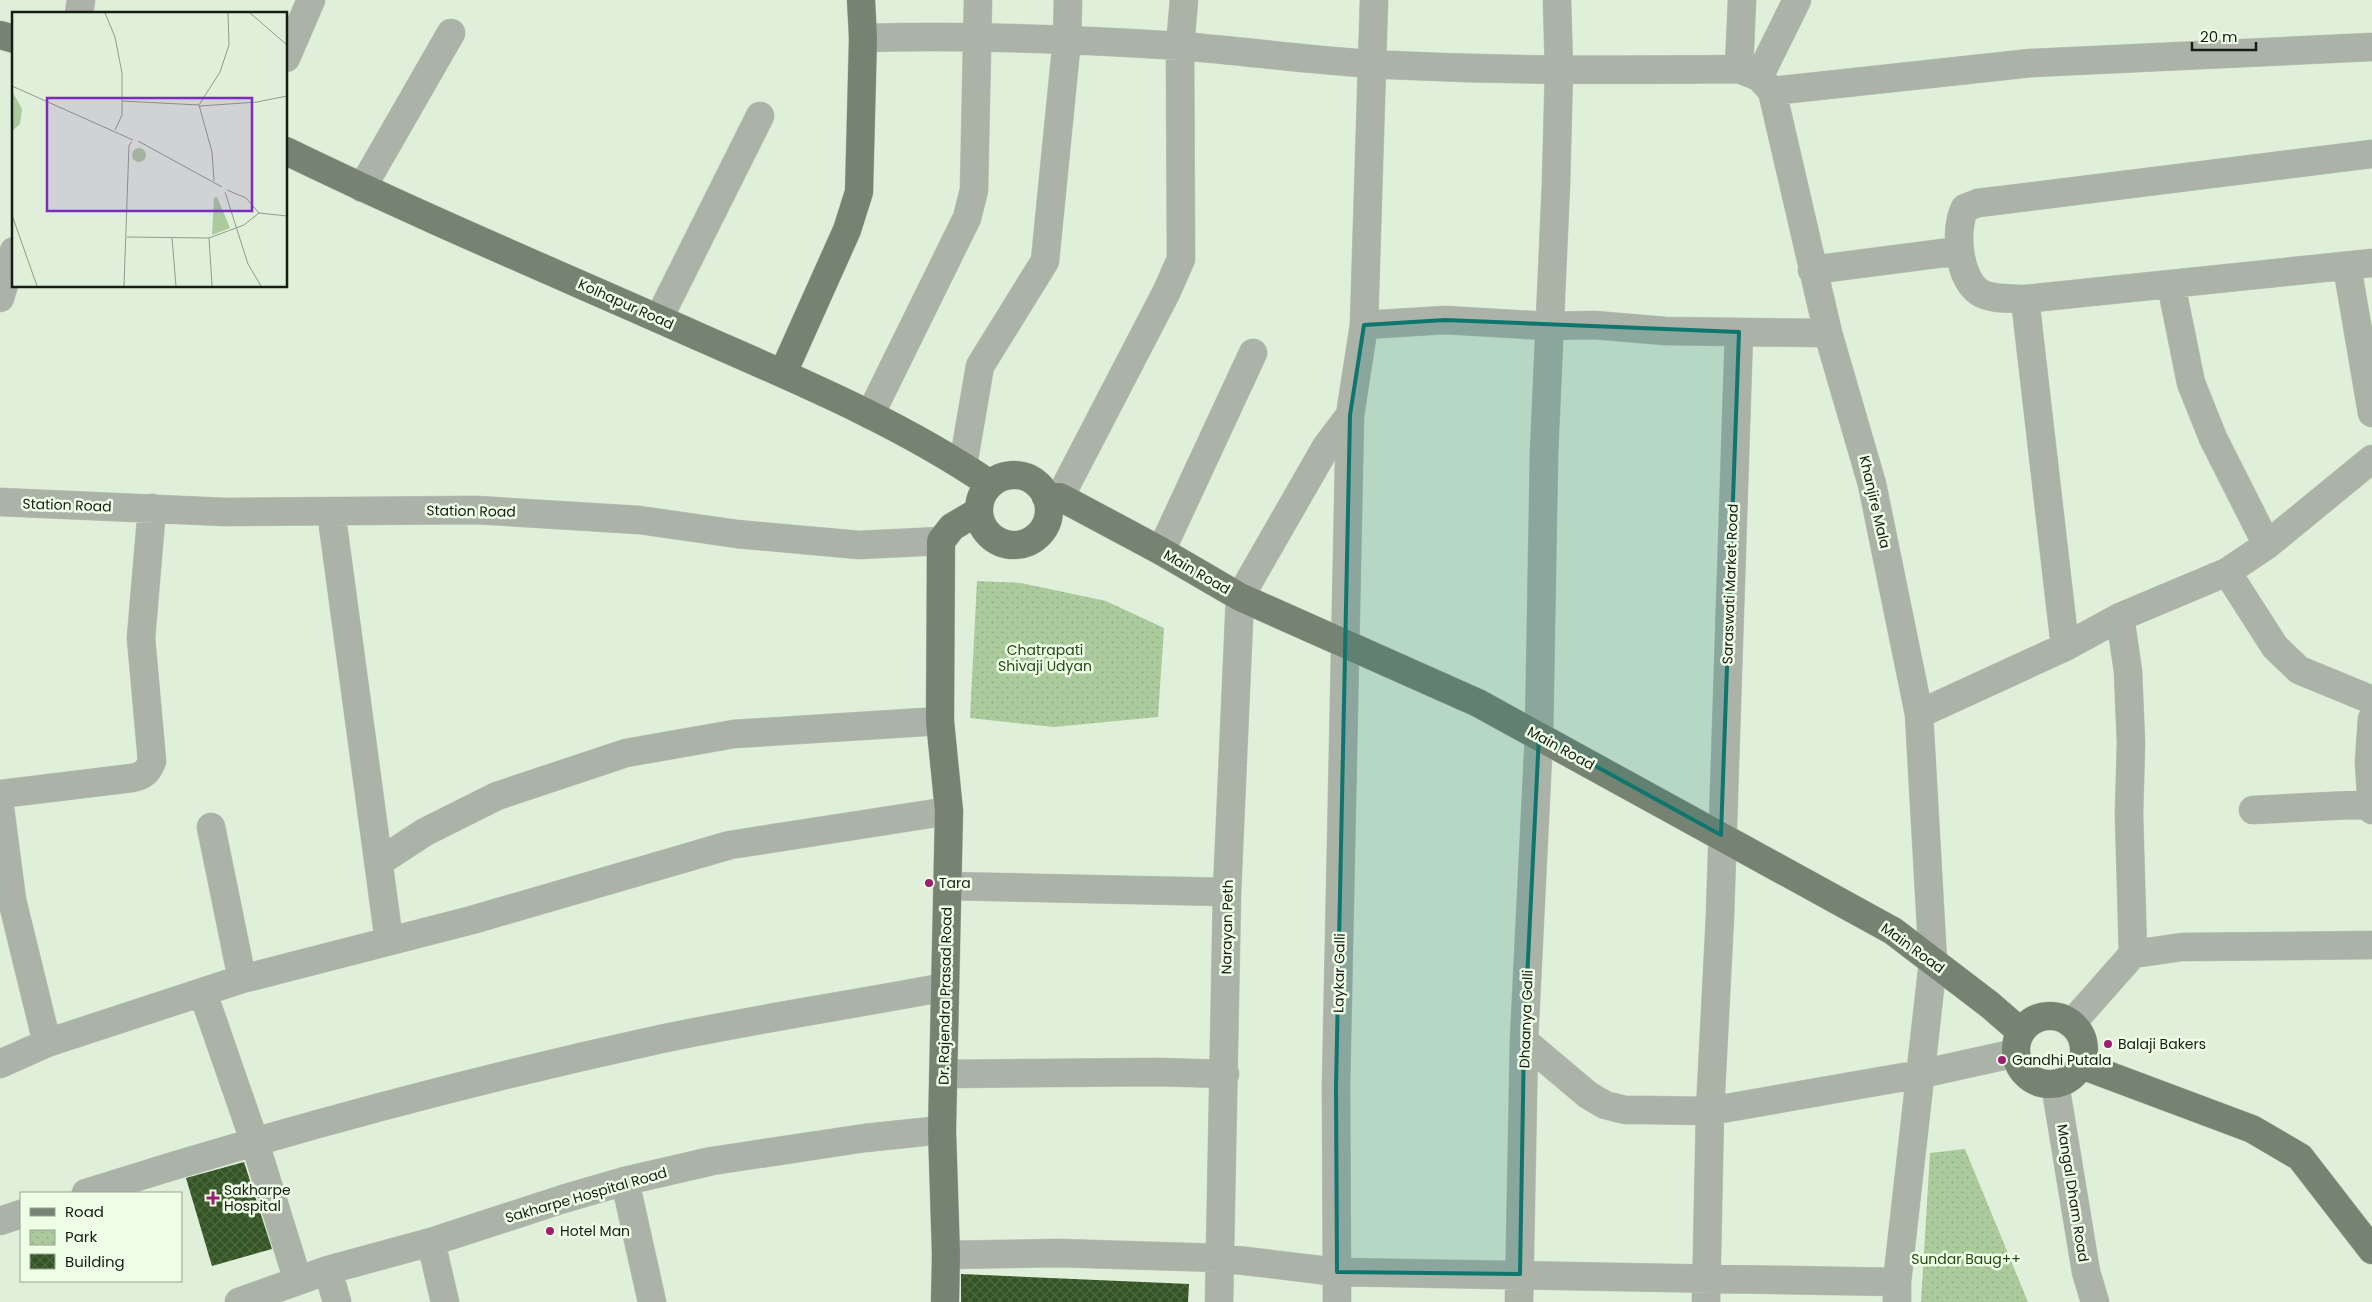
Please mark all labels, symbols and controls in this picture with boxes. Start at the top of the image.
inset map [12,12,288,288]
scale bar [2192,20,2256,52]
text: 20 m [2200,26,2238,47]
street label: Kolhapur Road [575,274,677,334]
street label: Khanjire Mala [1855,454,1895,550]
street label: Station Road [22,493,112,517]
street label: Station Road [426,500,516,522]
street label: Saraswati Market Road [1717,503,1743,665]
street label: Main Road [1160,545,1234,599]
park label: Chatrapati Shivaji Udyan [998,640,1092,676]
street label: Main Road [1524,721,1598,775]
place label: Tara [939,873,971,893]
marker: Tara [923,877,935,889]
street label: Narayan Peth [1216,879,1238,975]
street label: Dr. Rajendra Prasad Road [933,907,957,1085]
street label: Main Road [1877,918,1949,978]
street label: Laykar Galli [1328,933,1350,1013]
street label: Dhaanya Galli [1514,969,1538,1069]
place label: Balaji Bakers [2118,1034,2206,1054]
marker: Balaji Bakers [2102,1038,2114,1050]
place label: Gandhi Putala [2012,1050,2111,1070]
marker: Gandhi Putala [1996,1054,2008,1066]
street label: Mangal Dham Road [2052,1123,2094,1263]
street label: Sakharpe Hospital Road [503,1162,669,1228]
place label: Sakharpe Hospital [224,1180,291,1216]
marker: Sakharpe Hospital [206,1191,220,1205]
legend [20,1192,182,1282]
text: Road [65,1201,104,1222]
place label: Hotel Man [560,1221,630,1241]
marker: Hotel Man [544,1225,556,1237]
text: Park [65,1226,97,1247]
park label: Sundar Baug++ [1911,1249,2021,1269]
text: Building [65,1251,125,1272]

